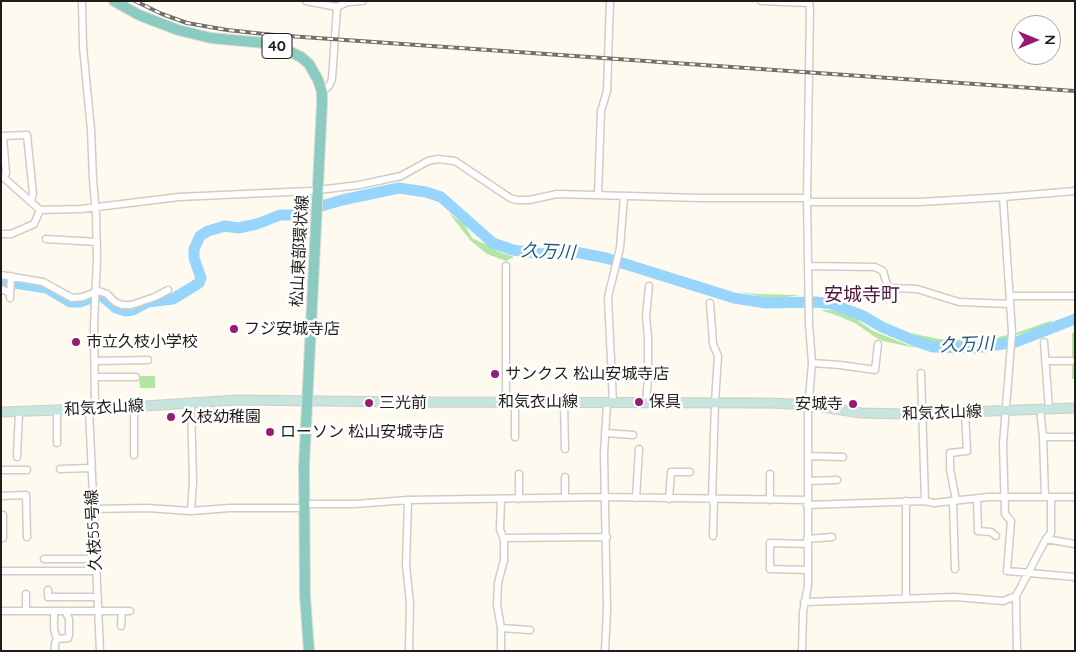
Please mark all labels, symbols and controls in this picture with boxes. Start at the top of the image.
north arrow [1011,15,1061,65]
road number: 40 [262,34,292,58]
text: N [1041,35,1059,45]
street label: 松山東部環状線 [287,195,313,307]
water label: 久万川 [520,240,576,264]
district label: 安城寺町 [824,284,900,306]
place label: フジ安城寺店 [244,319,340,339]
marker: フジ安城寺店 [228,323,240,335]
place label: 市立久枝小学校 [86,332,198,352]
water label: 久万川 [940,333,994,357]
marker: 市立久枝小学校 [70,336,82,348]
place label: サンクス 松山安城寺店 [505,364,669,384]
marker: サンクス 松山安城寺店 [489,368,501,380]
street label: 和気衣山線 [498,392,578,412]
place label: 保具 [649,392,681,412]
place label: 三光前 [379,393,427,413]
place label: 安城寺 [795,394,843,414]
street label: 和気衣山線 [64,396,144,420]
marker: 保具 [633,396,645,408]
marker: 三光前 [363,397,375,409]
marker: 安城寺 [847,398,859,410]
street label: 和気衣山線 [902,402,982,424]
place label: 久枝幼稚園 [181,407,261,427]
marker: 久枝幼稚園 [165,411,177,423]
place label: ローソン 松山安城寺店 [280,422,444,442]
marker: ローソン 松山安城寺店 [264,426,276,438]
street label: 久枝55号線 [82,489,106,571]

